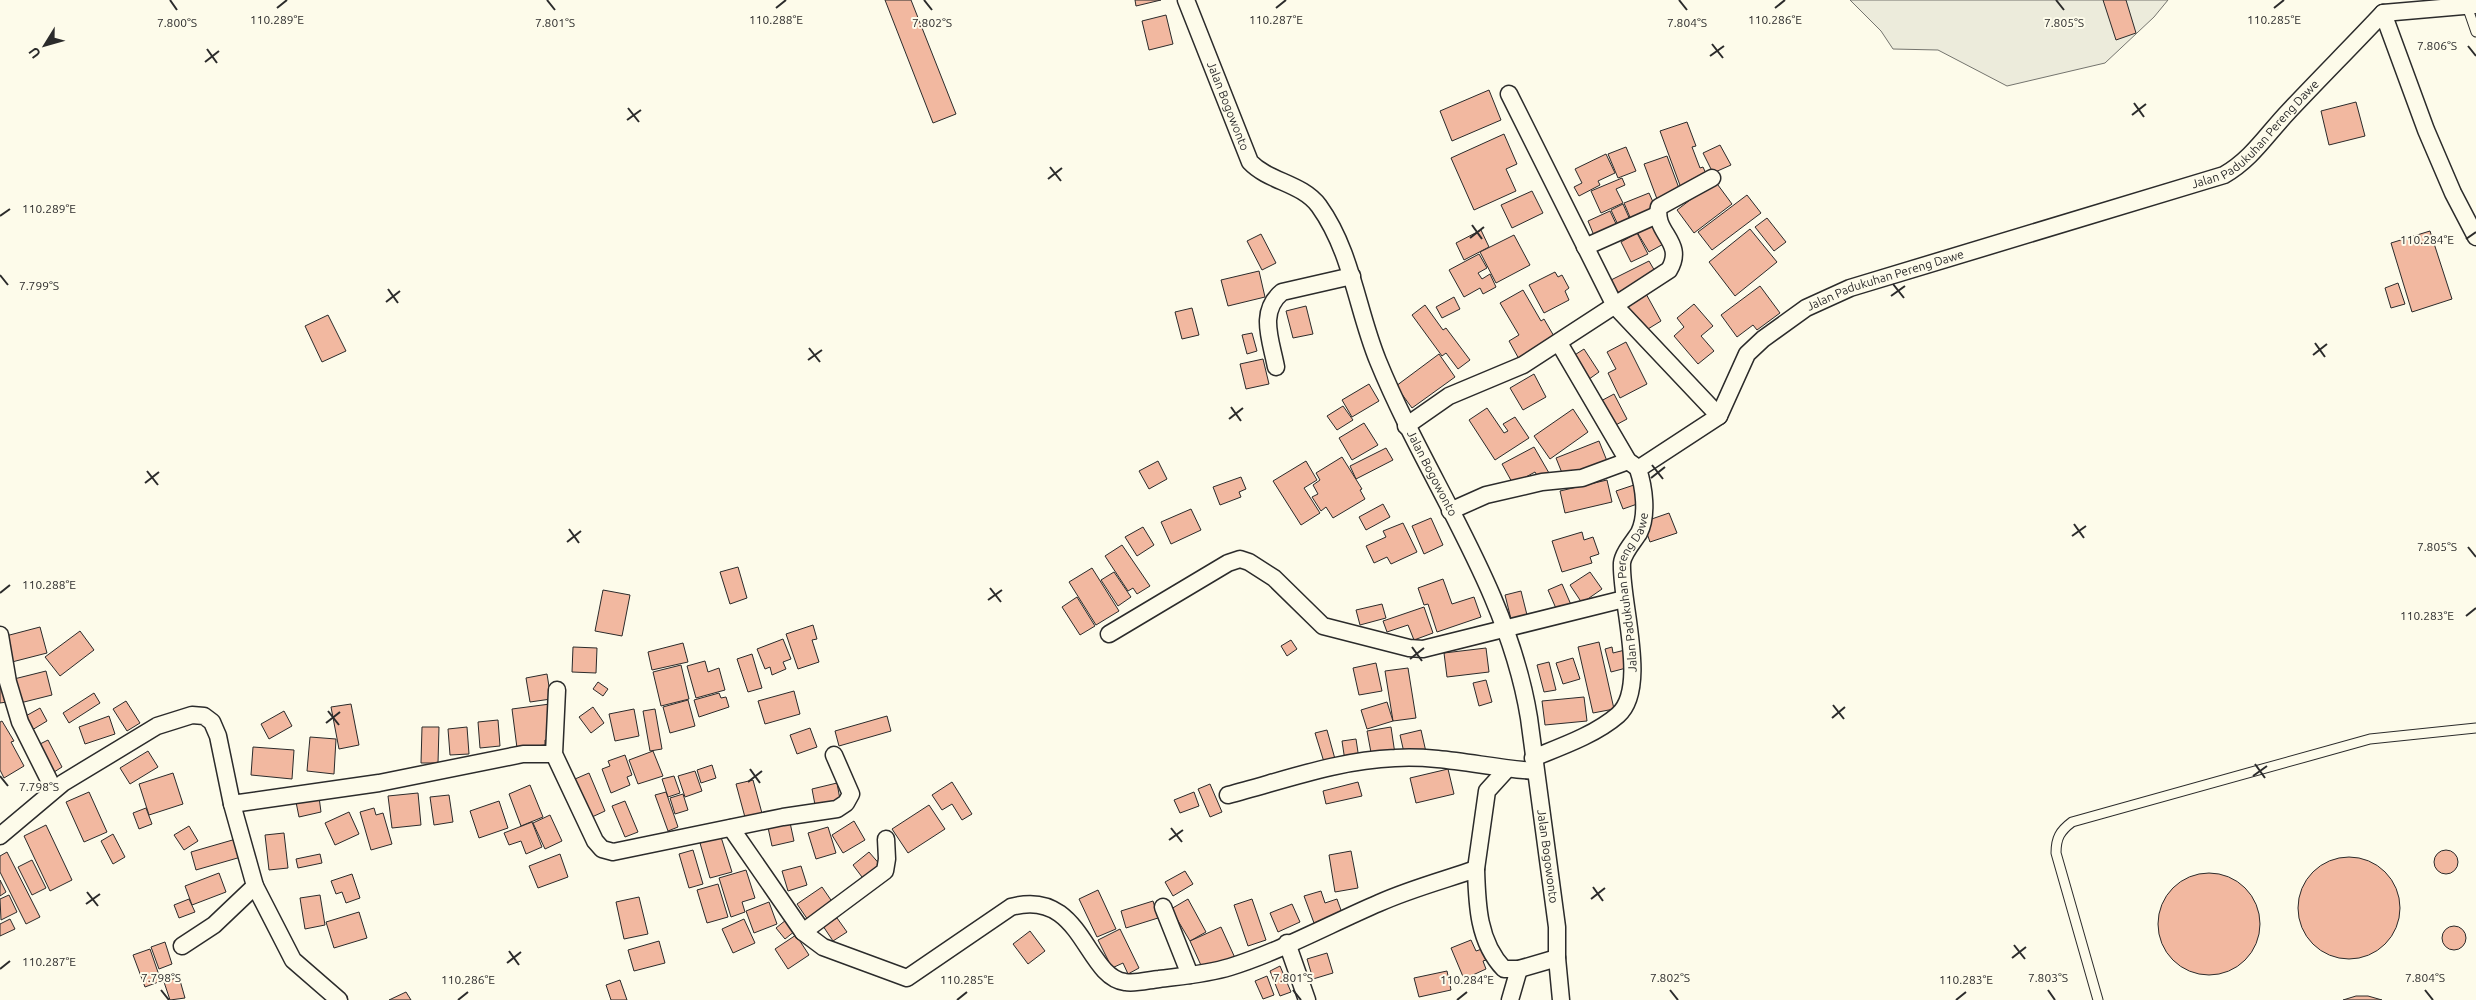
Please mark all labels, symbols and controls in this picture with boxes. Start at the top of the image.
text: 110.289°E [250,13,304,26]
text: 110.288°E [749,13,803,26]
text: 110.287°E [1249,13,1303,26]
text: 110.286°E [1748,13,1802,26]
text: 110.285°E [2247,13,2301,26]
text: 7.800°S [157,16,197,29]
text: 7.801°S [535,16,575,29]
text: 7.802°S [912,16,952,29]
text: 7.804°S [1667,16,1707,29]
text: 7.805°S [2044,16,2084,29]
north arrow [20,20,70,70]
text: 7.806°S [2417,39,2457,52]
text: U [25,44,44,62]
street label: Jalan Bogowonto [1205,59,1252,152]
street label: Jalan Padukuhan Pereng Dawe [2190,77,2321,190]
text: 110.289°E [22,202,76,215]
text: 110.284°E [2400,233,2454,246]
street label: Jalan Padukuhan Pereng Dawe [1804,247,1965,313]
text: 7.799°S [19,279,59,292]
street label: Jalan Bogowonto [1405,428,1460,518]
street label: Jalan Padukuhan Pereng Dawe [1615,512,1650,672]
text: 7.805°S [2417,540,2457,553]
text: 110.288°E [22,578,76,591]
text: 110.283°E [2400,609,2454,622]
text: 7.798°S [19,780,59,793]
street label: Jalan Bogowonto [1535,809,1561,904]
text: 110.287°E [22,955,76,968]
text: 7.798°S [141,971,181,984]
text: 7.801°S [1273,971,1313,984]
text: 7.802°S [1650,971,1690,984]
text: 7.803°S [2028,971,2068,984]
text: 7.804°S [2405,971,2445,984]
text: 110.286°E [441,973,495,986]
text: 110.285°E [940,973,994,986]
text: 110.284°E [1440,973,1494,986]
text: 110.283°E [1939,973,1993,986]

